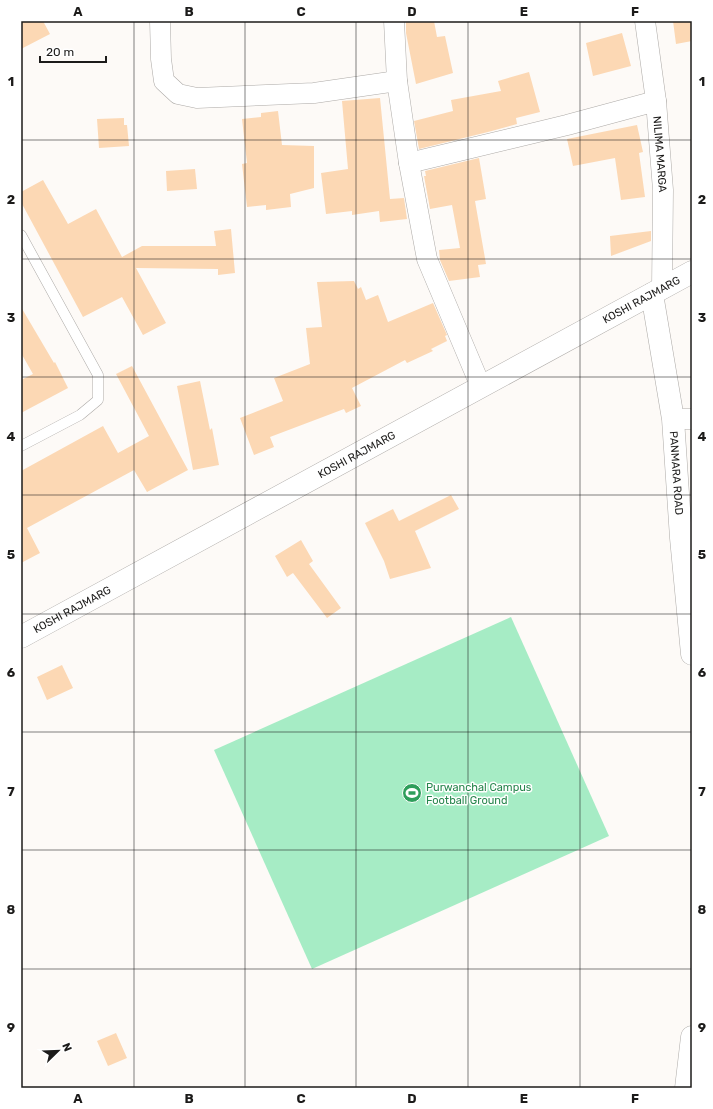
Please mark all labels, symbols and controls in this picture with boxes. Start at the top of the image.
text: A [73,4,83,19]
text: B [184,4,194,19]
text: C [296,4,306,19]
text: D [407,4,417,19]
text: E [520,4,528,19]
text: F [631,4,639,19]
scale bar [40,38,106,64]
text: 20 m [46,45,74,59]
text: 1 [8,74,14,89]
text: 1 [699,74,705,89]
street label: NILIMA MARGA [651,115,670,193]
text: 2 [7,192,15,207]
text: 2 [698,192,706,207]
street label: KOSHI RAJMARG [600,273,682,326]
text: 3 [7,310,16,325]
text: 3 [698,310,707,325]
street label: KOSHI RAJMARG [316,428,398,481]
text: 4 [7,429,16,444]
text: 4 [698,429,707,444]
street label: PANMARA ROAD [667,431,686,516]
text: 5 [7,547,15,562]
text: 5 [698,547,706,562]
street label: KOSHI RAJMARG [31,583,113,636]
text: 6 [7,665,16,680]
text: 6 [698,665,707,680]
place label: Purwanchal Campus Football Ground [426,781,532,807]
sports icon: Purwanchal Campus Football Ground [401,782,423,804]
text: 7 [7,784,15,799]
text: 7 [698,784,706,799]
text: 8 [7,902,16,917]
text: 8 [698,902,707,917]
text: 9 [7,1020,15,1035]
text: 9 [698,1020,706,1035]
north arrow [38,1031,78,1071]
text: N [59,1041,74,1054]
text: A [73,1091,83,1106]
text: B [184,1091,194,1106]
text: C [296,1091,306,1106]
text: D [407,1091,417,1106]
text: E [520,1091,528,1106]
text: F [631,1091,639,1106]

